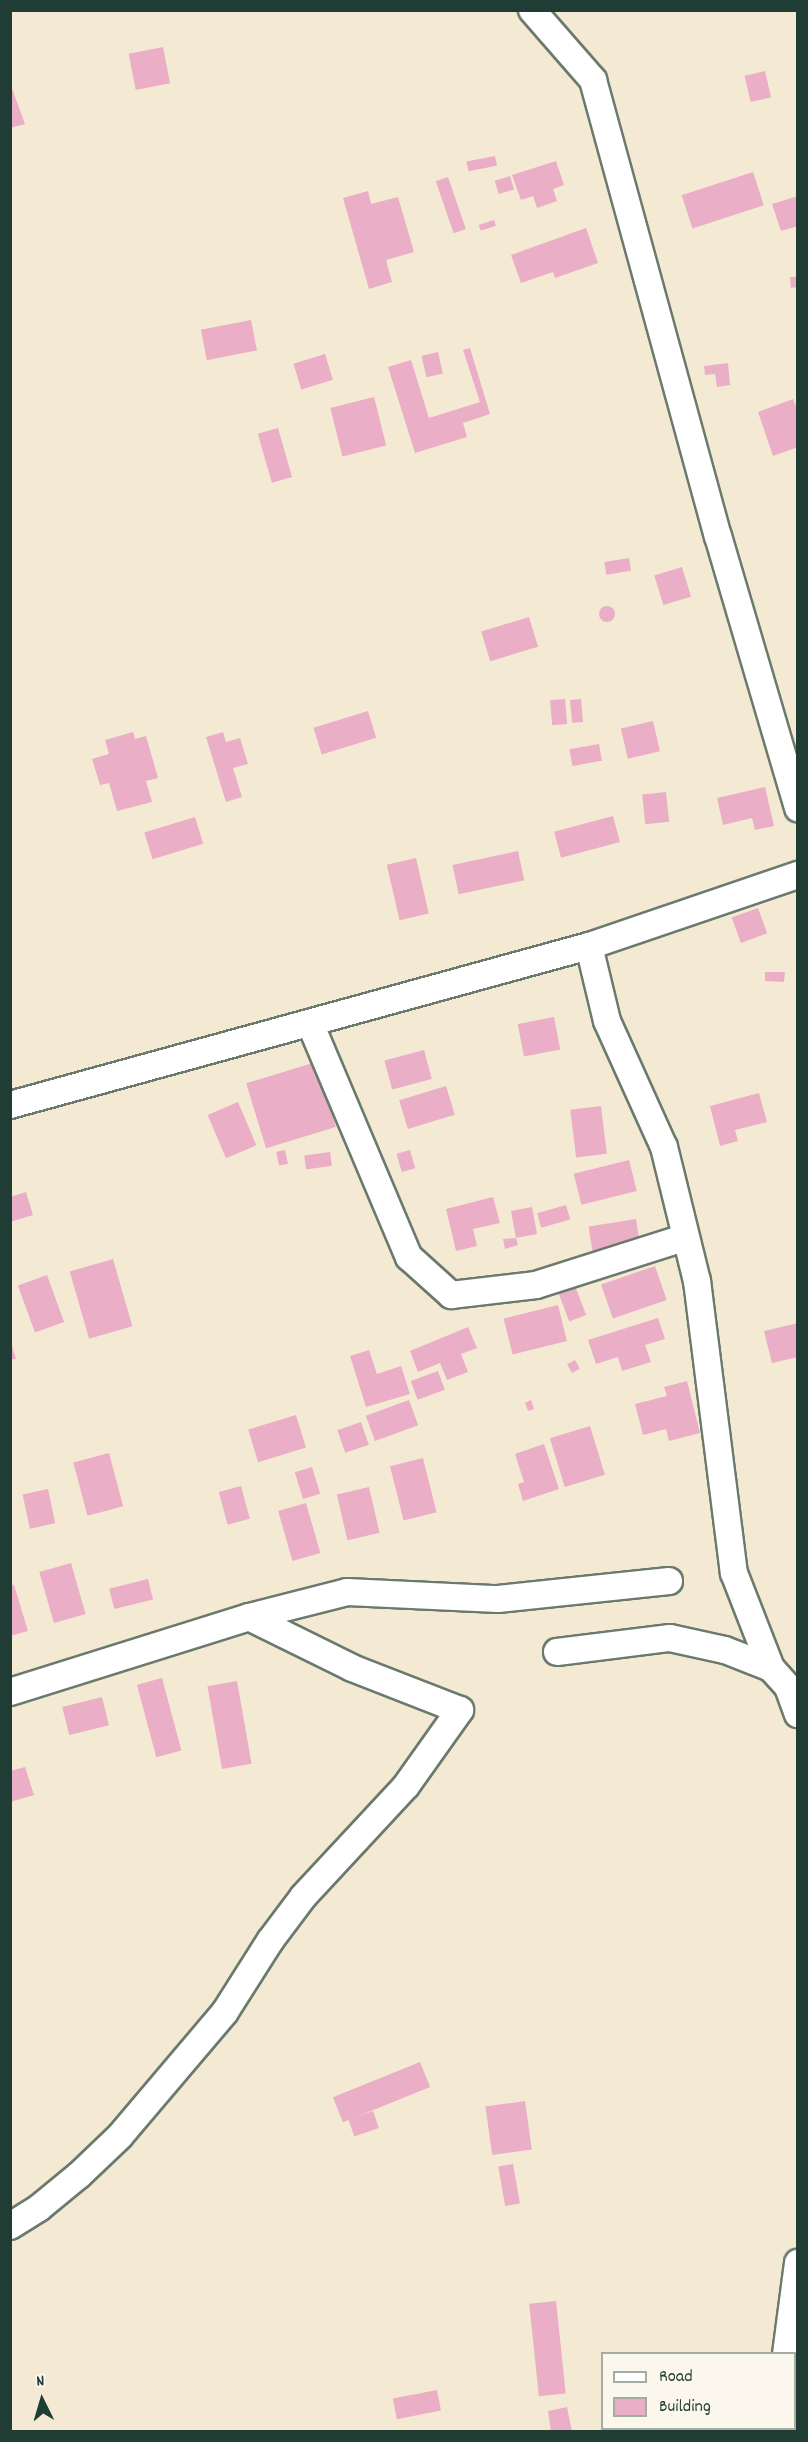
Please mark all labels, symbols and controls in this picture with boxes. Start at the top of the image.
legend [601,2352,796,2430]
text: Road [659,2365,693,2390]
north arrow [12,2370,72,2430]
text: N [35,2370,45,2393]
text: Building [659,2395,711,2420]

